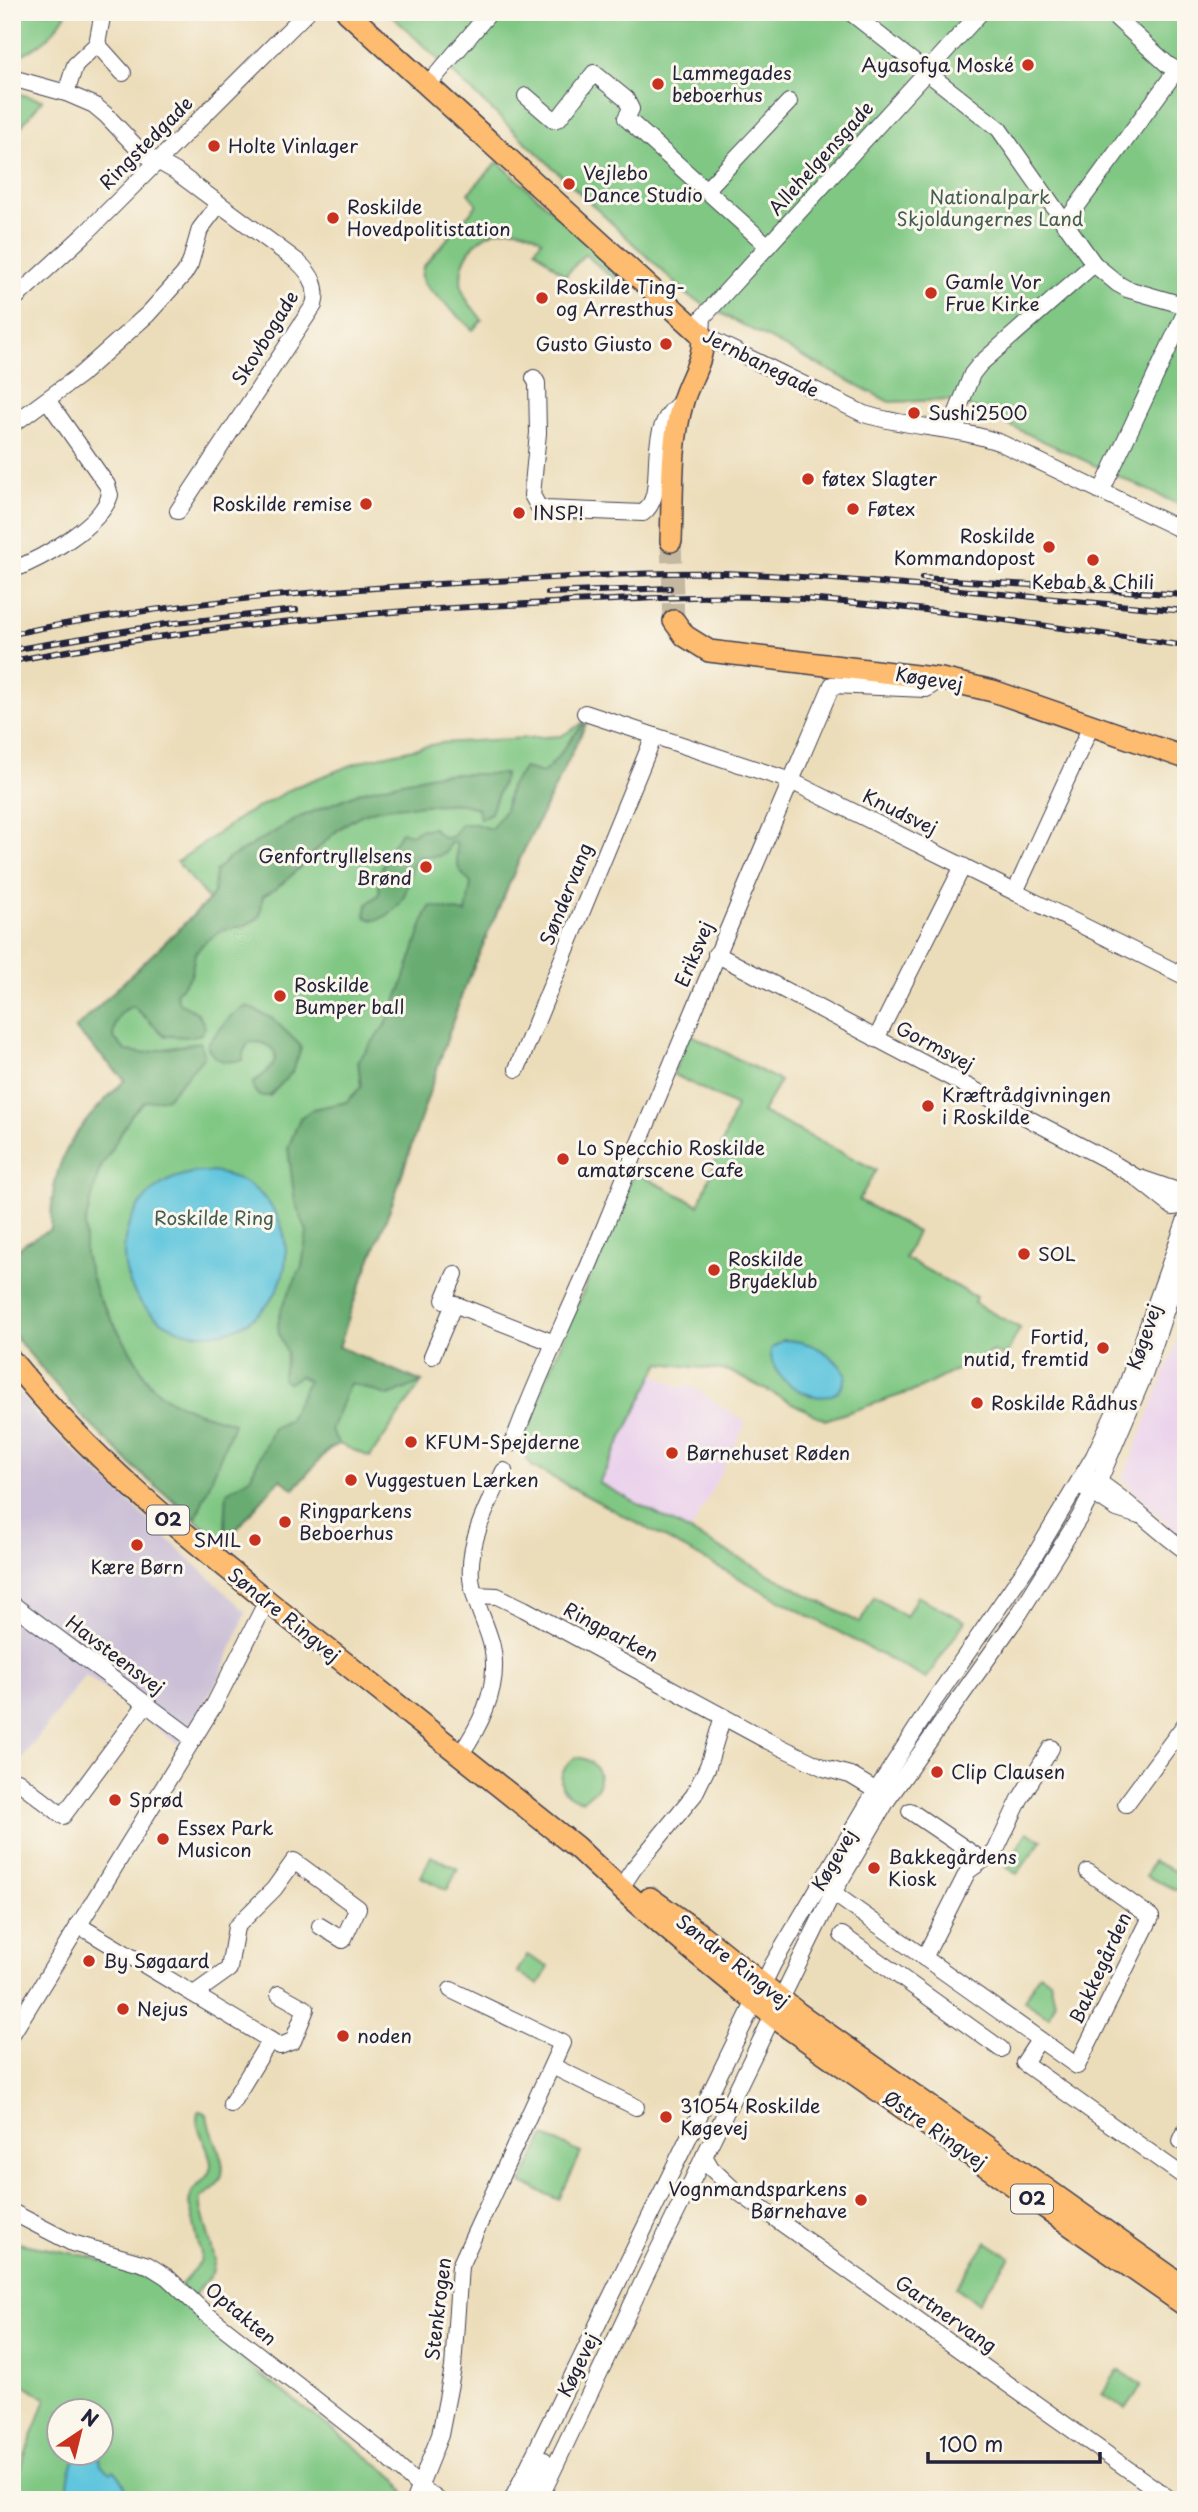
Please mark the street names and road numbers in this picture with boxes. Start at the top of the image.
street label: Ringstedgade [92,89,198,195]
street label: Allehelgensgade [761,94,879,221]
street label: Skovbogade [224,284,304,390]
street label: Jernbanegade [698,321,825,403]
street label: Køgevej [893,659,965,697]
street label: Knudsvej [858,781,942,841]
street label: Søndervang [532,838,598,949]
street label: Eriksvej [667,916,719,991]
street label: Gormsvej [891,1013,980,1077]
street label: Køgevej [1119,1300,1167,1373]
road number: O2 [147,1506,189,1534]
street label: Søndre Ringvej [222,1560,347,1668]
street label: Ringparken [559,1594,664,1668]
street label: Havsteensvej [60,1608,171,1701]
street label: Køgevej [804,1823,863,1896]
street label: Søndre Ringvej [671,1907,796,2014]
street label: Bakkegården [1061,1907,1137,2028]
street label: Østre Ringvej [878,2083,993,2175]
road number: O2 [1011,2185,1053,2214]
street label: Stenkrogen [417,2256,457,2362]
street label: Gartnervang [890,2268,1003,2359]
street label: Optakten [200,2275,283,2351]
street label: Køgevej [550,2328,605,2401]

